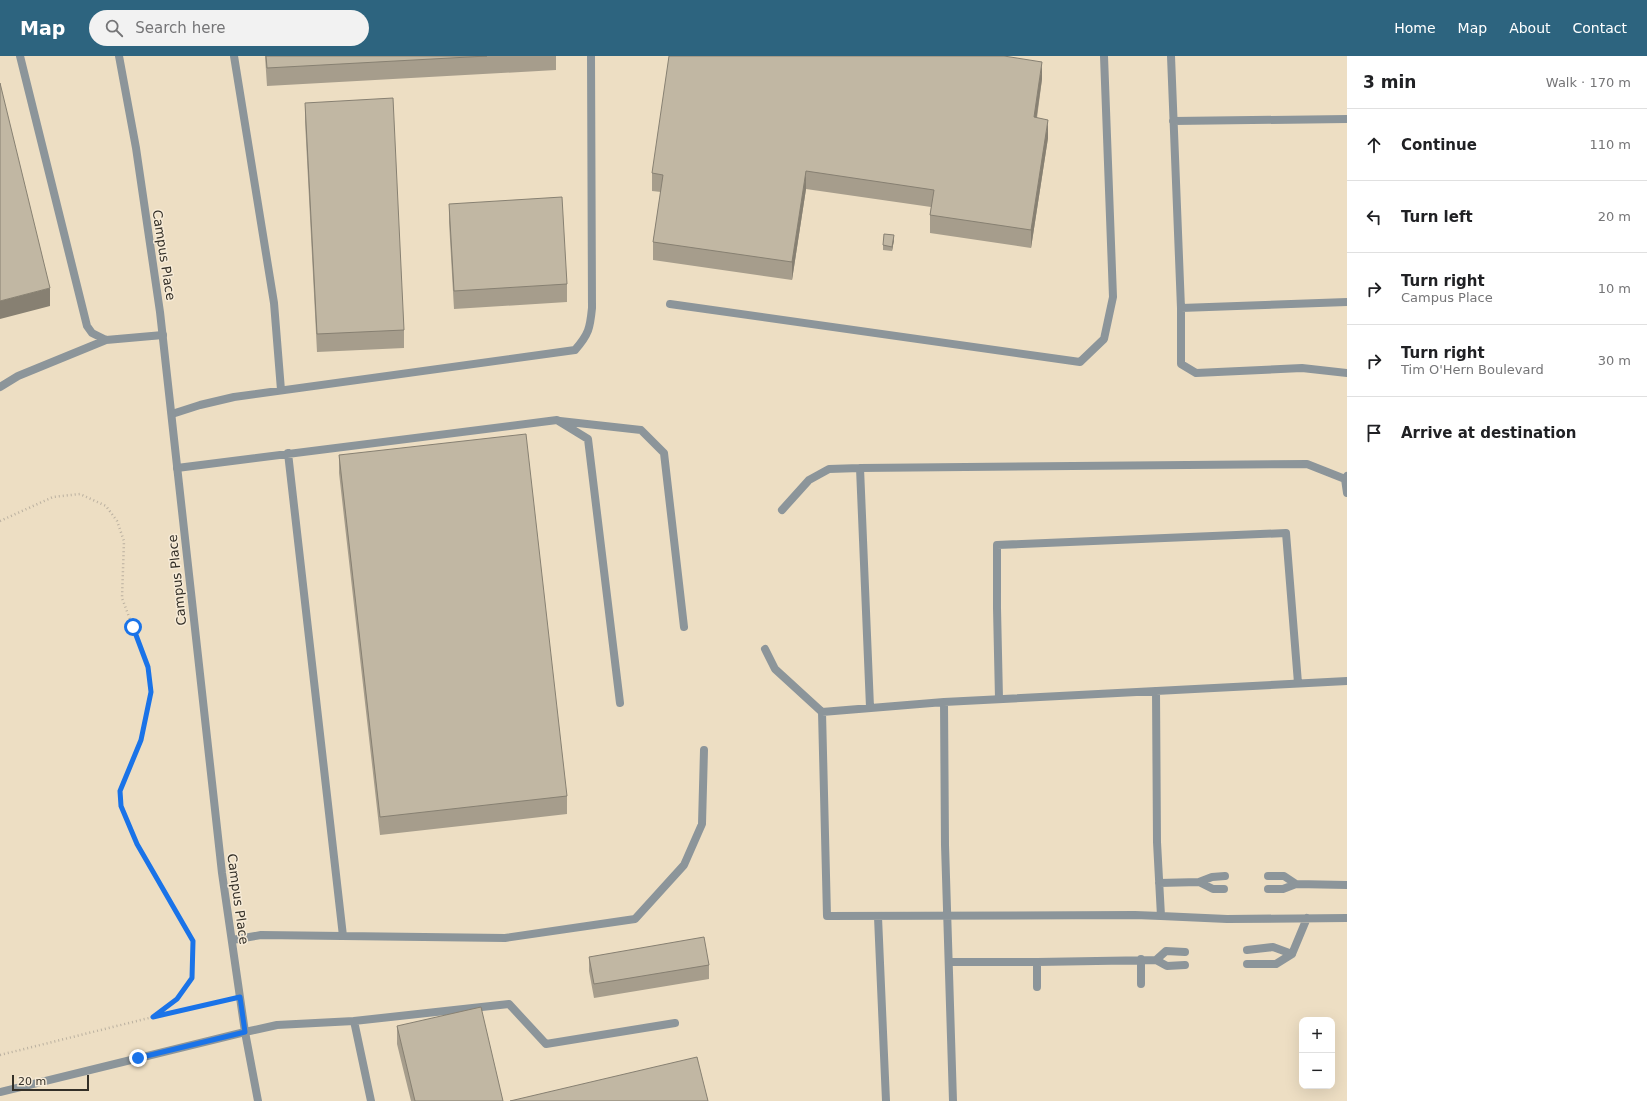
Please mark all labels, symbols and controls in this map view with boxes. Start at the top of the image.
search box [89,10,369,46]
text: Map [20,17,65,39]
icon: search [103,17,125,39]
text: Search here [135,19,225,37]
text: Home [1394,20,1436,36]
text: Map [1458,20,1487,36]
text: About [1509,20,1551,36]
text: Contact [1573,20,1627,36]
text: 3 min [1363,72,1416,92]
text: Walk · 170 m [1546,75,1631,90]
icon: ahead [1363,134,1385,156]
text: Continue [1401,136,1477,154]
text: 110 m [1589,137,1631,152]
icon: left [1363,206,1385,228]
text: Turn left [1401,208,1473,226]
street label: Campus Place [149,209,179,301]
text: 20 m [1598,209,1631,224]
text: Turn right [1401,272,1485,290]
icon: right [1363,278,1385,300]
text: 10 m [1598,281,1631,296]
text: Campus Place [1401,290,1493,305]
text: Turn right [1401,344,1485,362]
icon: right [1363,350,1385,372]
text: 30 m [1598,353,1631,368]
text: Tim O'Hern Boulevard [1401,362,1544,377]
icon: arrive [1363,422,1385,444]
text: Arrive at destination [1401,424,1576,442]
street label: Campus Place [165,534,189,626]
route start [124,618,142,636]
street label: Campus Place [224,853,252,945]
map controls [1299,1017,1335,1089]
button: + [1299,1017,1335,1053]
route end [129,1049,147,1067]
button: − [1299,1053,1335,1089]
scale bar [12,1073,89,1092]
text: 20 m [18,1075,46,1088]

